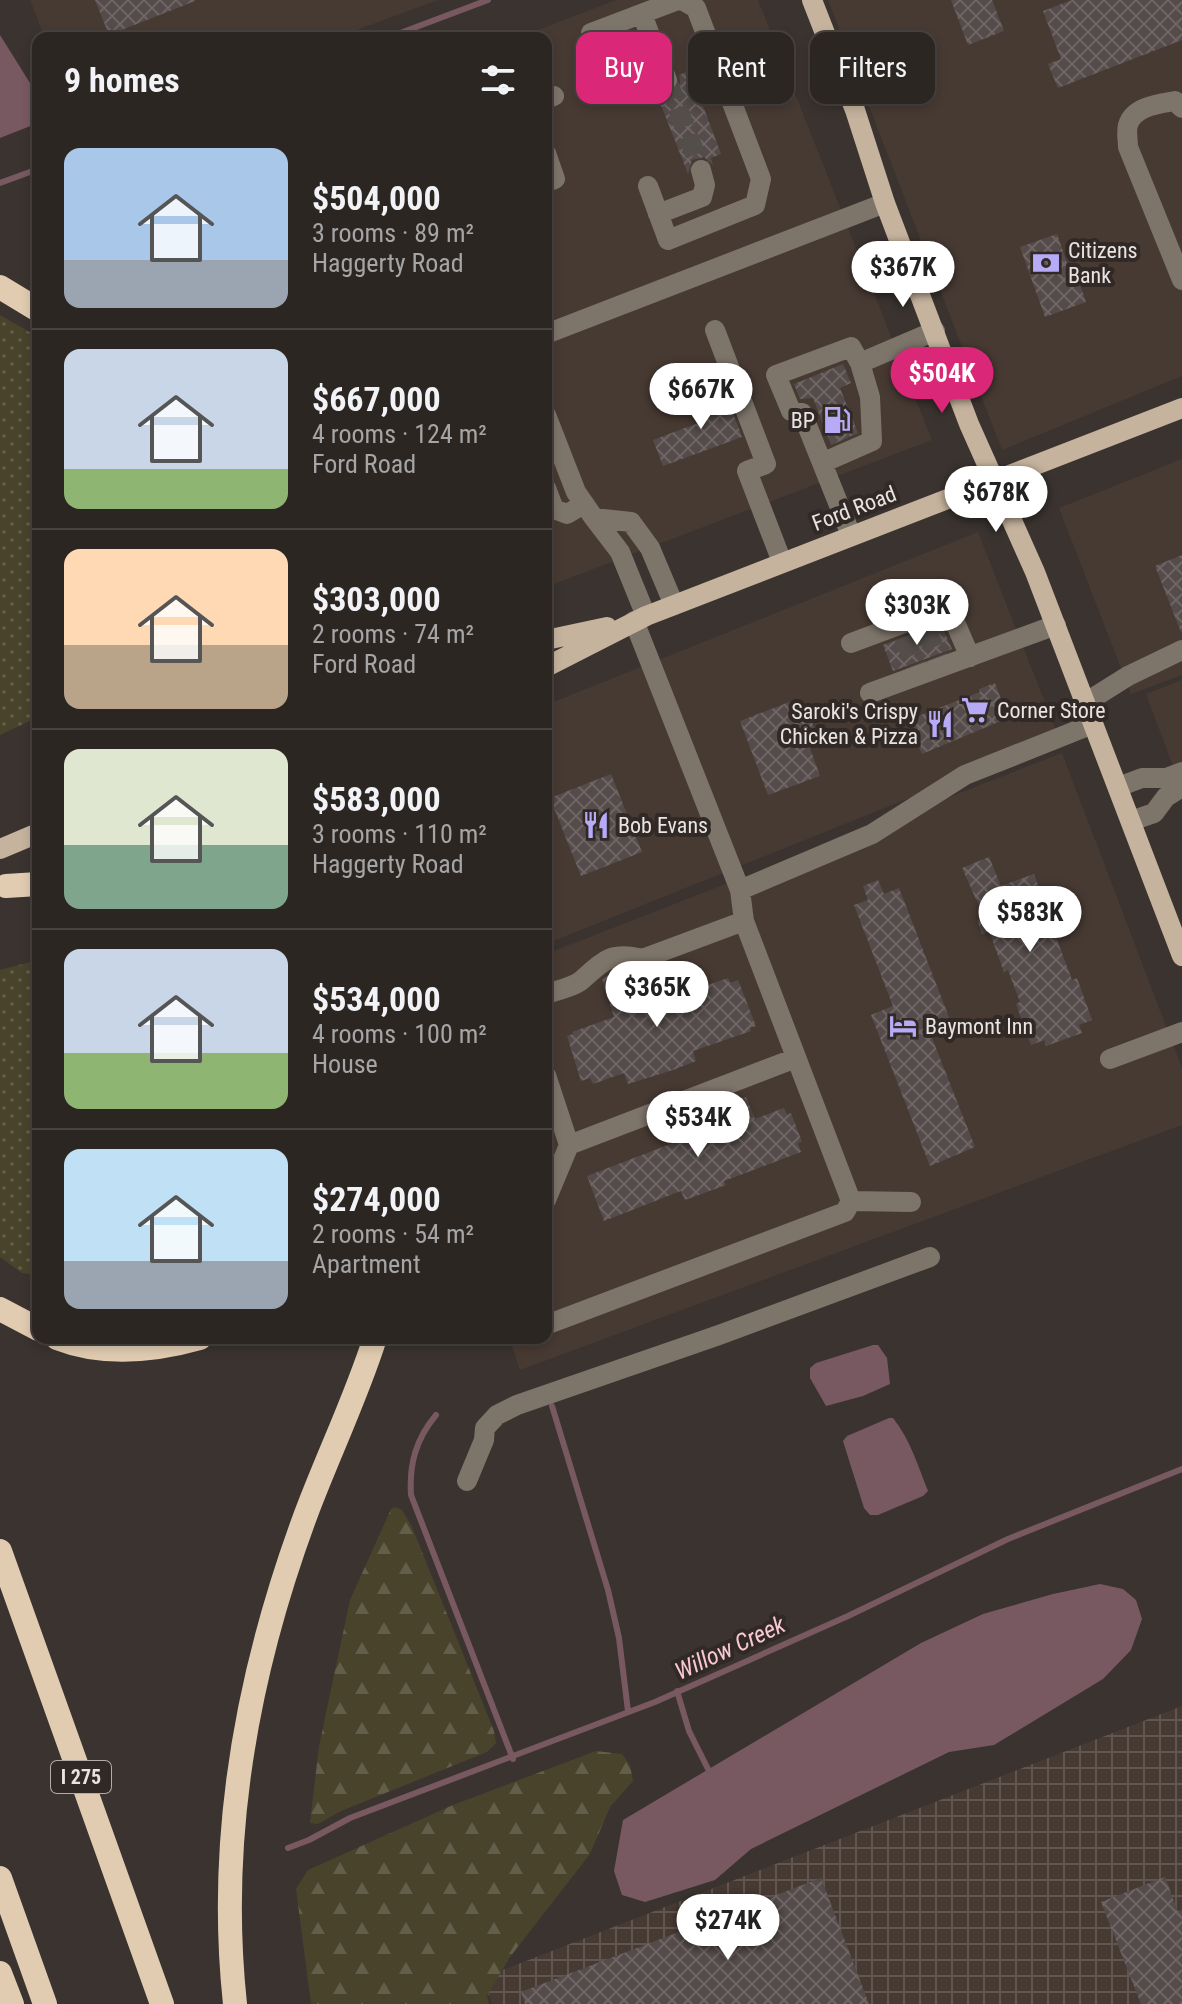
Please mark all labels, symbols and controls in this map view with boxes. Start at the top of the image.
chip: Buy [576,32,672,104]
chip: Rent [688,32,794,104]
chip: Filters [810,32,935,104]
icon: filters [476,58,520,102]
text: 9 homes [64,60,180,100]
text: $504,000 [312,178,441,218]
icon: home [128,180,224,276]
text: 3 rooms · 89 m² [312,218,474,248]
place label: Citizens Bank [1068,238,1138,288]
pin: $367K [847,241,959,309]
text: Haggerty Road [312,248,464,278]
bank icon: Citizens Bank [1031,248,1061,278]
text: $367K [870,252,936,282]
pin: $504K [886,347,998,415]
text: $504K [909,358,975,388]
pin: $667K [645,363,757,431]
text: $667K [668,374,734,404]
text: $667,000 [312,379,441,419]
icon: home [128,381,224,477]
fuel station icon: BP [822,405,852,435]
place label: BP [791,408,815,433]
text: 4 rooms · 124 m² [312,419,487,449]
text: Ford Road [312,449,416,479]
pin: $678K [940,466,1052,534]
text: $678K [963,477,1029,507]
street label: Ford Road [809,481,900,536]
text: $303,000 [312,579,441,619]
pin: $303K [861,579,973,647]
icon: home [128,581,224,677]
text: $303K [884,590,950,620]
text: 2 rooms · 74 m² [312,619,474,649]
text: Ford Road [312,649,416,679]
supermarket icon: Corner Store [960,695,990,725]
place label: Corner Store [997,698,1106,723]
place label: Saroki's Crispy Chicken & Pizza [780,699,918,749]
restaurant icon: Saroki's Crispy Chicken & Pizza [925,709,955,739]
text: $583,000 [312,779,441,819]
icon: home [128,781,224,877]
restaurant icon: Bob Evans [581,810,611,840]
place label: Bob Evans [618,813,708,838]
text: 3 rooms · 110 m² [312,819,487,849]
text: Haggerty Road [312,849,464,879]
pin: $583K [974,886,1086,954]
text: $583K [997,897,1063,927]
pin: $365K [601,961,713,1029]
text: $365K [624,972,690,1002]
text: $534,000 [312,979,441,1019]
icon: home [128,981,224,1077]
hotel icon: Baymont Inn [888,1011,918,1041]
place label: Baymont Inn [925,1014,1033,1039]
text: 4 rooms · 100 m² [312,1019,487,1049]
text: House [312,1049,378,1079]
pin: $534K [642,1091,754,1159]
text: $534K [665,1102,731,1132]
text: $274,000 [312,1179,441,1219]
icon: home [128,1181,224,1277]
text: 2 rooms · 54 m² [312,1219,474,1249]
text: Apartment [312,1249,421,1279]
water label: Willow Creek [670,1610,790,1686]
road number: I 275 [51,1761,111,1793]
pin: $274K [672,1894,784,1962]
text: $274K [695,1905,761,1935]

